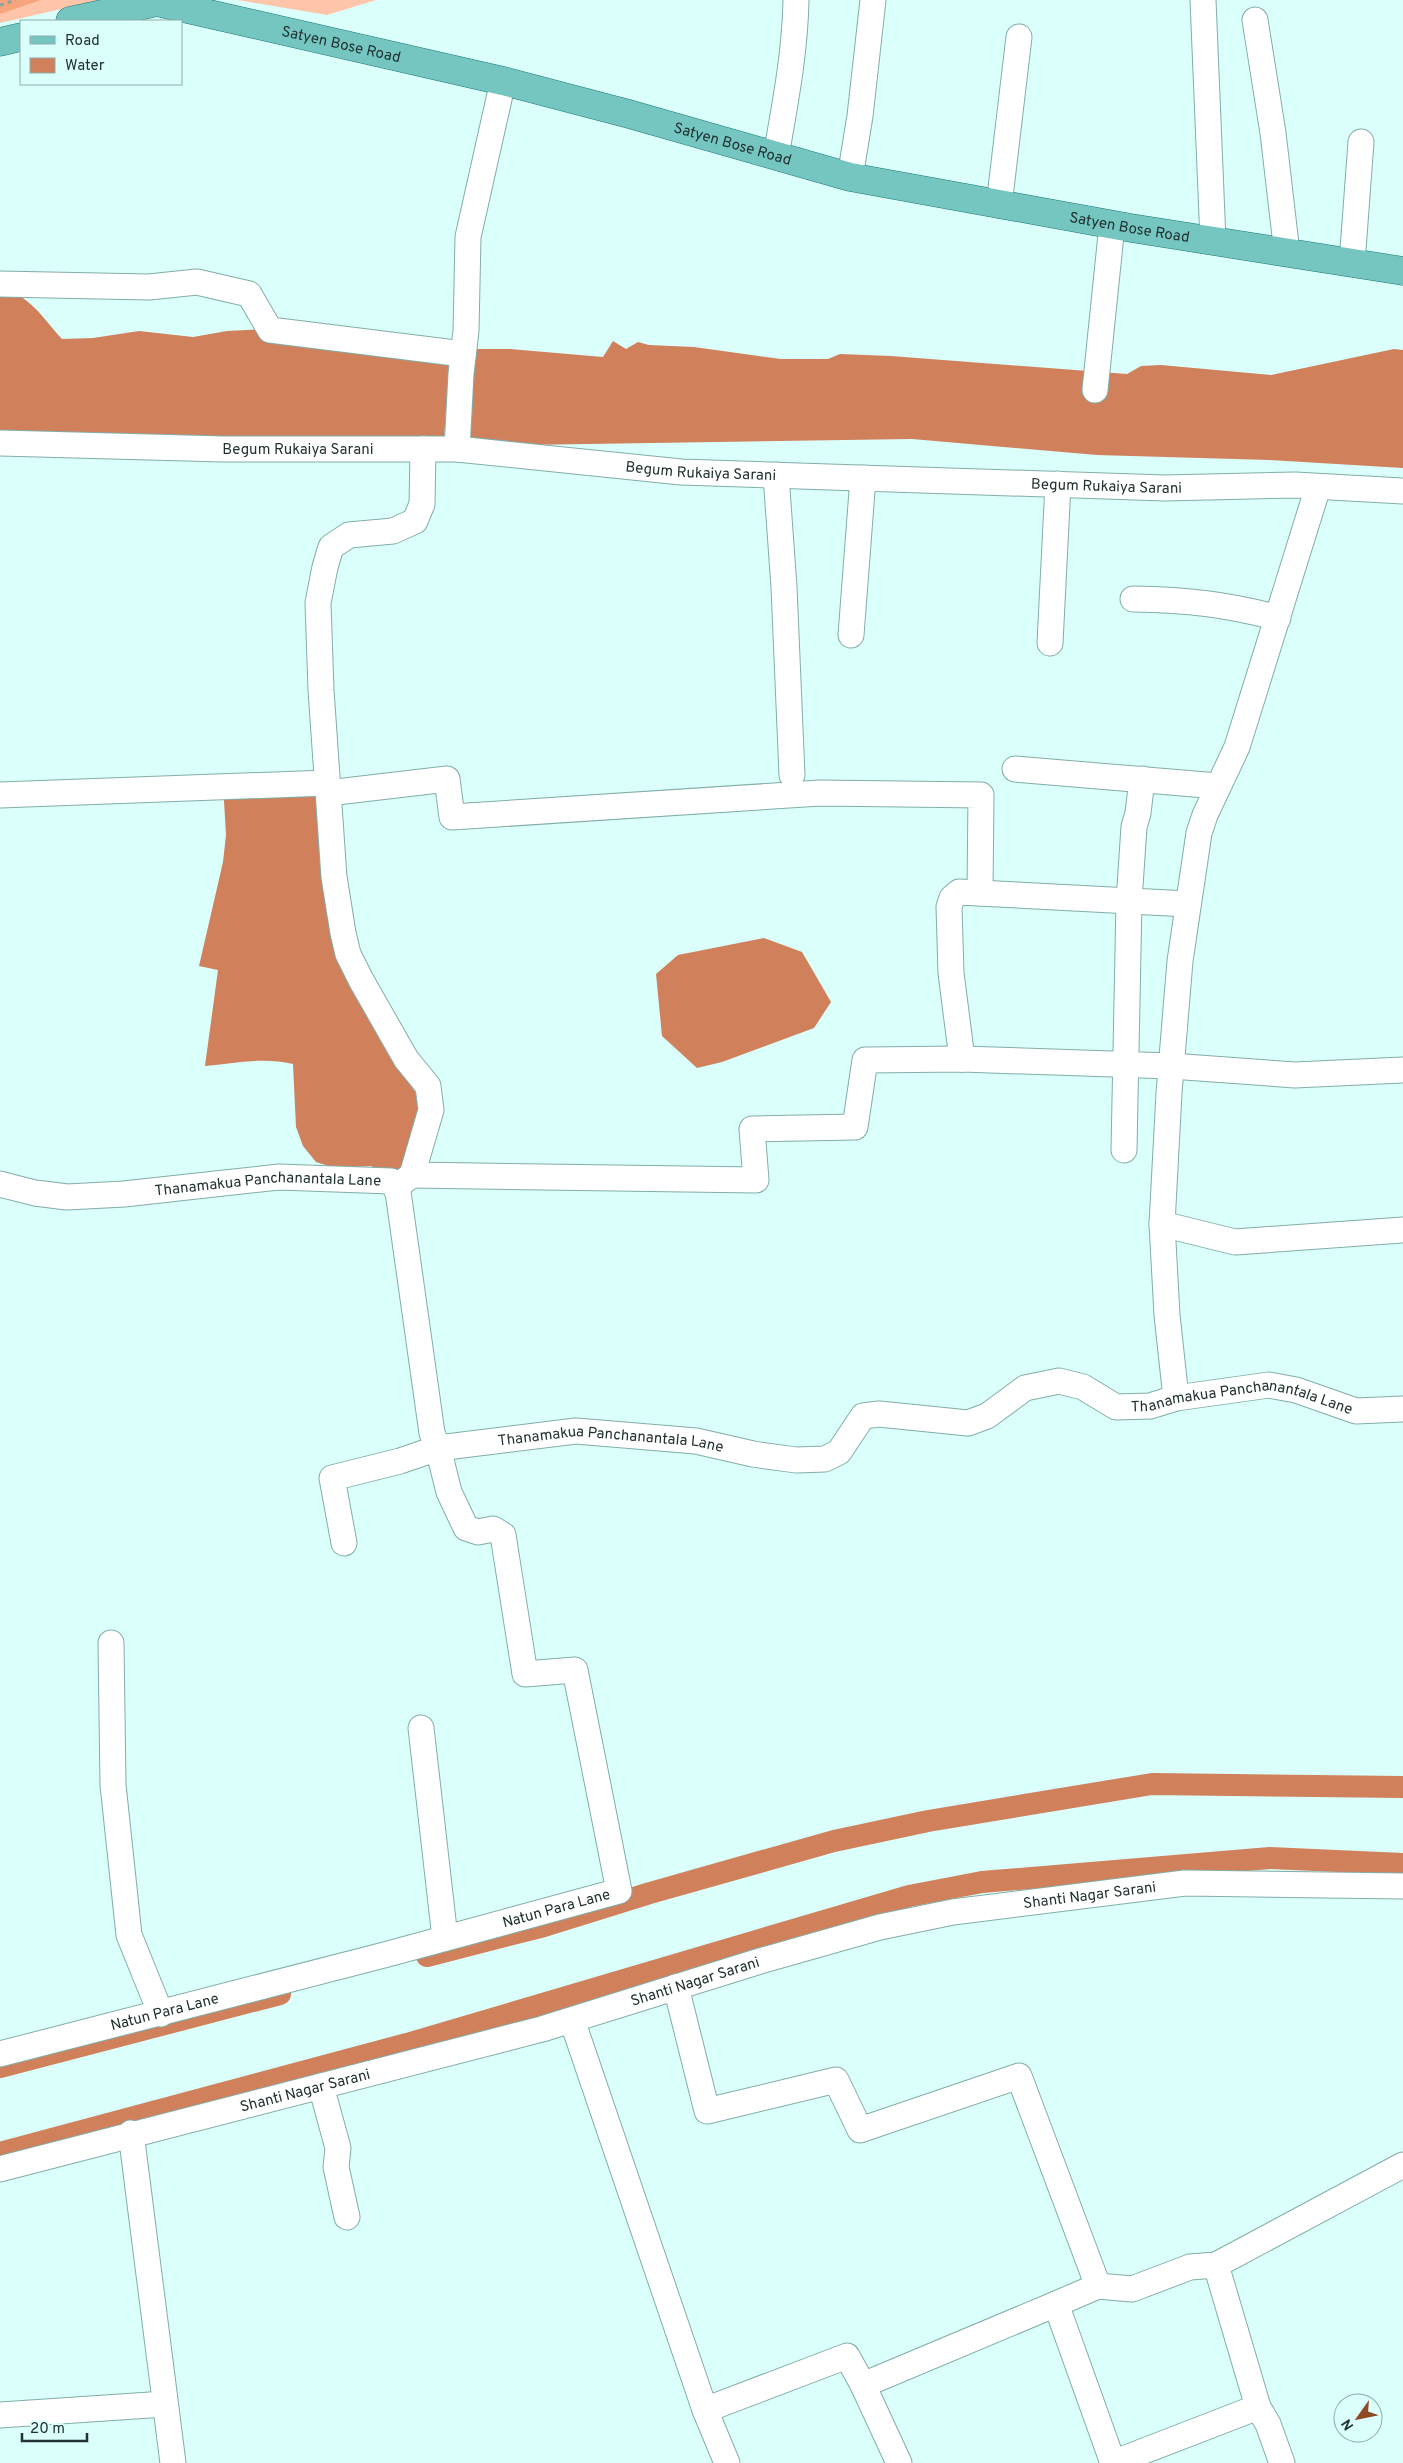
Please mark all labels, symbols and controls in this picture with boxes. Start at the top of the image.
legend [20,20,182,85]
street label: Satyen Bose Road [279,23,402,68]
text: Road [65,32,100,51]
text: Water [65,57,105,76]
street label: Satyen Bose Road [671,119,793,171]
street label: Satyen Bose Road [1068,209,1191,248]
street label: Begum Rukaiya Sarani [222,441,373,460]
street label: Begum Rukaiya Sarani [624,458,777,486]
street label: Begum Rukaiya Sarani [1031,476,1182,499]
street label: Thanamakua Panchanantala Lane [154,1169,381,1202]
street label: Thanamakua Panchanantala Lane [1131,1377,1355,1420]
street label: Thanamakua Panchanantala Lane [497,1423,725,1458]
street label: Shanti Nagar Sarani [1022,1879,1157,1914]
street label: Natun Para Lane [500,1886,613,1933]
street label: Shanti Nagar Sarani [629,1954,762,2012]
street label: Natun Para Lane [109,1990,221,2036]
street label: Shanti Nagar Sarani [238,2066,373,2118]
north arrow [1333,2393,1383,2443]
scale bar [22,2410,88,2442]
text: N [1338,2415,1358,2433]
text: 20 m [30,2420,65,2439]

